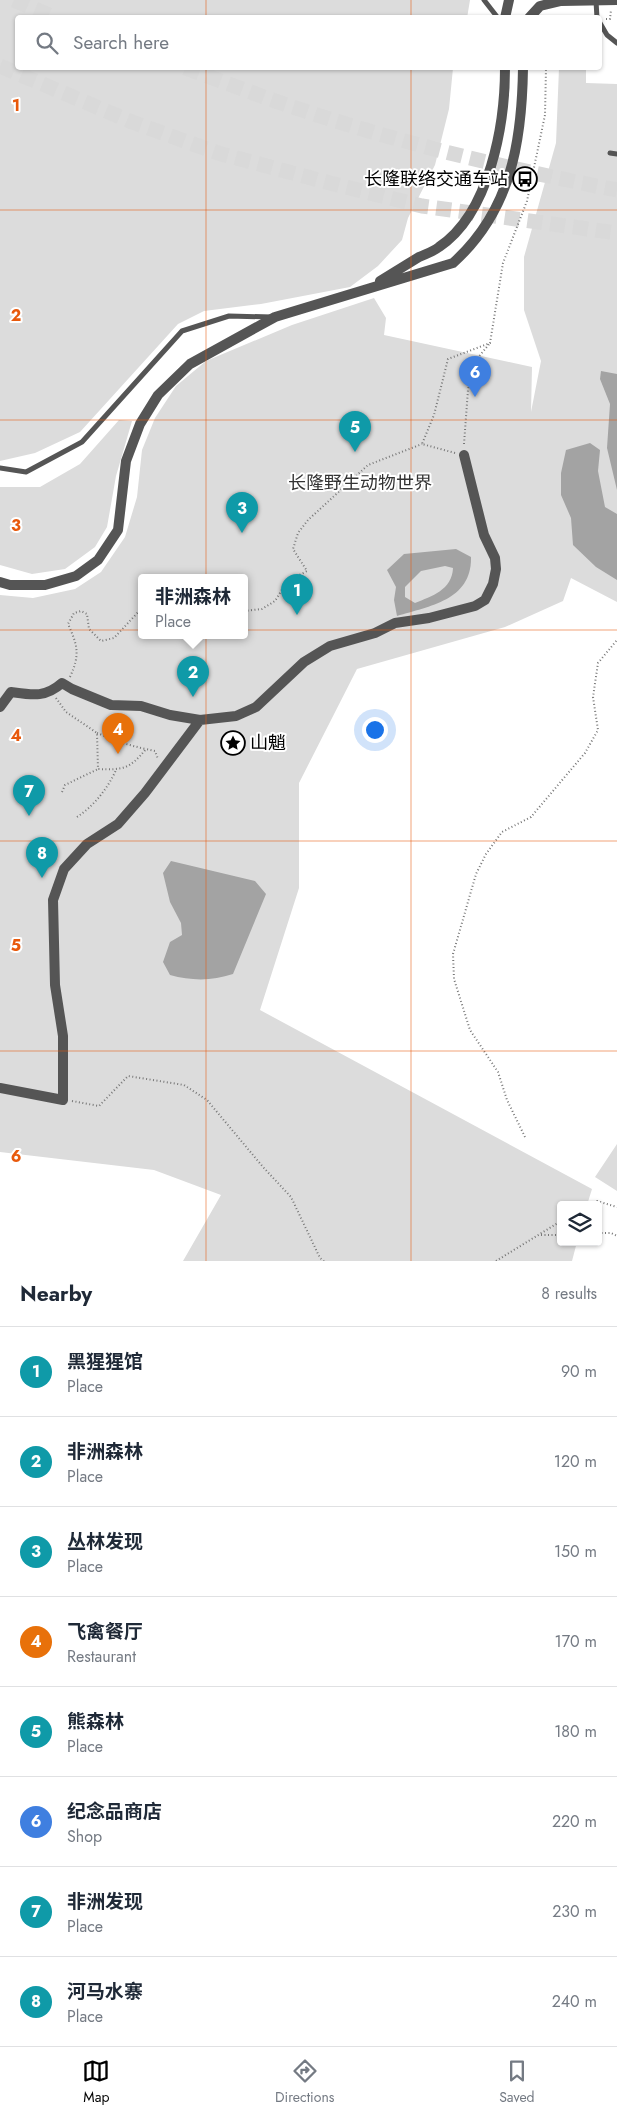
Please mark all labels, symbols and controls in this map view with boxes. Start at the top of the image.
search box [15,15,602,70]
icon: search [33,29,61,57]
text: Search here [73,29,169,56]
text: 1 [12,94,20,117]
place label: 长隆联络交通车站 [364,166,508,192]
bus stop icon: 长隆联络交通车站 [512,166,538,192]
text: 2 [11,304,21,327]
pin: 6 [459,356,491,397]
pin: 5 [339,411,371,452]
park label: 长隆野生动物世界 [288,470,432,496]
pin: 3 [226,492,258,533]
text: 3 [11,514,21,537]
popup [138,574,248,639]
pin: 1 [281,574,313,615]
text: 非洲森林 [155,583,231,610]
text: Place [155,610,191,633]
pin: 2 [177,656,209,697]
pin: 4 [102,713,134,754]
your location [362,717,388,743]
text: 4 [10,724,22,747]
place icon: 山魈 [220,730,246,756]
place label: 山魈 [250,730,286,756]
pin: 7 [13,775,45,816]
pin: 8 [26,837,58,878]
text: 5 [11,934,21,957]
text: 6 [11,1145,21,1168]
map controls [557,1201,602,1246]
button: layers [557,1201,602,1246]
text: Nearby [20,1279,92,1309]
text: 8 results [541,1282,597,1305]
text: 黑猩猩馆 [67,1348,143,1375]
text: 1 [32,1360,40,1383]
text: 90 m [561,1360,597,1383]
text: Place [67,1375,103,1398]
text: 非洲森林 [67,1438,143,1465]
text: 2 [31,1450,41,1473]
text: 120 m [554,1450,597,1473]
text: Place [67,1465,103,1488]
text: 丛林发现 [67,1528,143,1555]
text: 3 [31,1540,41,1563]
text: 150 m [554,1540,597,1563]
text: Place [67,1555,103,1578]
text: 飞禽餐厅 [67,1618,143,1645]
text: 4 [30,1630,42,1653]
text: 170 m [555,1630,597,1653]
text: Restaurant [67,1645,136,1668]
text: 熊森林 [67,1708,124,1735]
text: 5 [31,1720,41,1743]
text: 180 m [554,1720,597,1743]
text: Place [67,1735,103,1758]
text: 纪念品商店 [67,1798,162,1825]
text: 6 [31,1810,41,1833]
text: 220 m [552,1810,597,1833]
text: Shop [67,1825,102,1848]
text: 非洲发现 [67,1888,143,1915]
text: 7 [31,1900,41,1923]
text: 230 m [552,1900,597,1923]
text: Place [67,1915,103,1938]
text: 河马水寨 [67,1978,143,2005]
text: 8 [31,1990,41,2013]
text: 240 m [552,1990,597,2013]
text: Place [67,2005,103,2028]
tab: Map [82,2057,110,2107]
tab: Directions [275,2057,334,2107]
tab: Saved [499,2057,535,2107]

